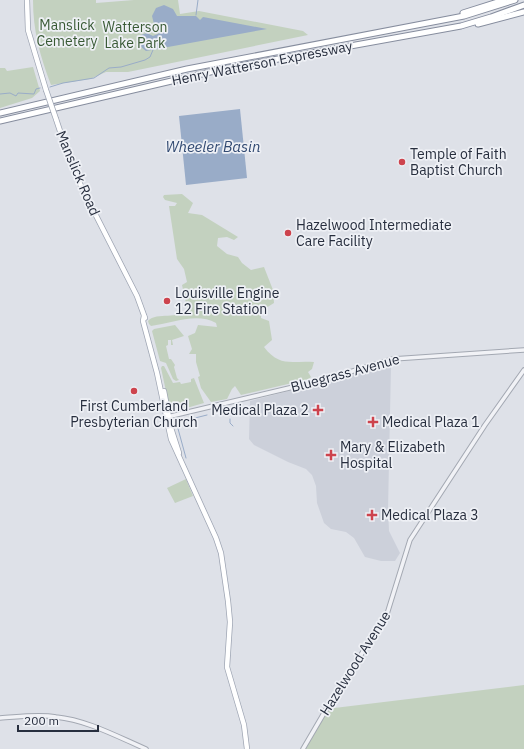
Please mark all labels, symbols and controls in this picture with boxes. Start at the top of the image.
park label: Manslick Cemetery [36,16,98,50]
park label: Watterson Lake Park [103,18,167,52]
street label: Henry Watterson Expressway [170,37,354,89]
street label: Manslick Road [52,128,104,218]
water label: Wheeler Basin [166,137,260,156]
place label: Temple of Faith Baptist Church [410,145,507,179]
marker: Temple of Faith Baptist Church [397,157,407,167]
place label: Hazelwood Intermediate Care Facility [296,216,452,250]
marker: Hazelwood Intermediate Care Facility [283,228,293,238]
place label: Louisville Engine 12 Fire Station [175,284,280,318]
marker: Louisville Engine 12 Fire Station [162,296,172,306]
street label: Bluegrass Avenue [289,350,402,396]
marker: First Cumberland Presbyterian Church [129,386,139,396]
place label: First Cumberland Presbyterian Church [70,397,198,431]
place label: Medical Plaza 2 [211,401,309,419]
marker: Medical Plaza 2 [312,404,324,416]
place label: Medical Plaza 1 [382,413,480,431]
marker: Medical Plaza 1 [367,416,379,428]
place label: Mary & Elizabeth Hospital [340,438,446,472]
marker: Mary & Elizabeth Hospital [325,449,337,461]
place label: Medical Plaza 3 [381,506,479,524]
marker: Medical Plaza 3 [366,509,378,521]
street label: Hazelwood Avenue [316,607,395,719]
scale bar [18,707,98,733]
text: 200 m [24,713,59,728]

